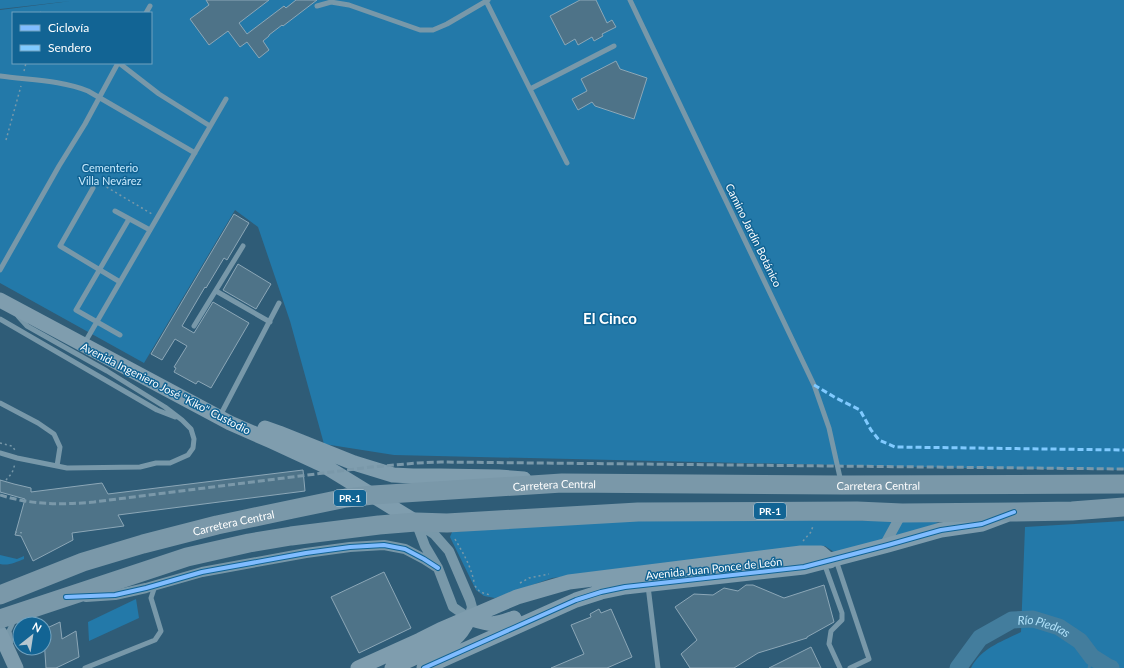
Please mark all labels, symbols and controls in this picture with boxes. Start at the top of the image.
legend [12,12,152,64]
text: Ciclovía [48,20,89,35]
text: Sendero [48,40,92,55]
park label: Cementerio Villa Nevárez [78,161,142,187]
street label: Camino Jardín Botánico [723,181,785,289]
district label: El Cinco [583,309,637,327]
street label: Avenida Ingeniero José "Kiko" Custodio [79,339,253,437]
street label: Carretera Central [512,476,596,493]
street label: Carretera Central [837,478,920,492]
road number: PR-1 [334,490,366,506]
road number: PR-1 [754,503,786,519]
street label: Carretera Central [191,507,275,538]
street label: Avenida Juan Ponce de León [645,554,783,582]
water label: Río Piedras [1017,611,1074,640]
north arrow [12,616,52,656]
text: N [30,619,44,635]

